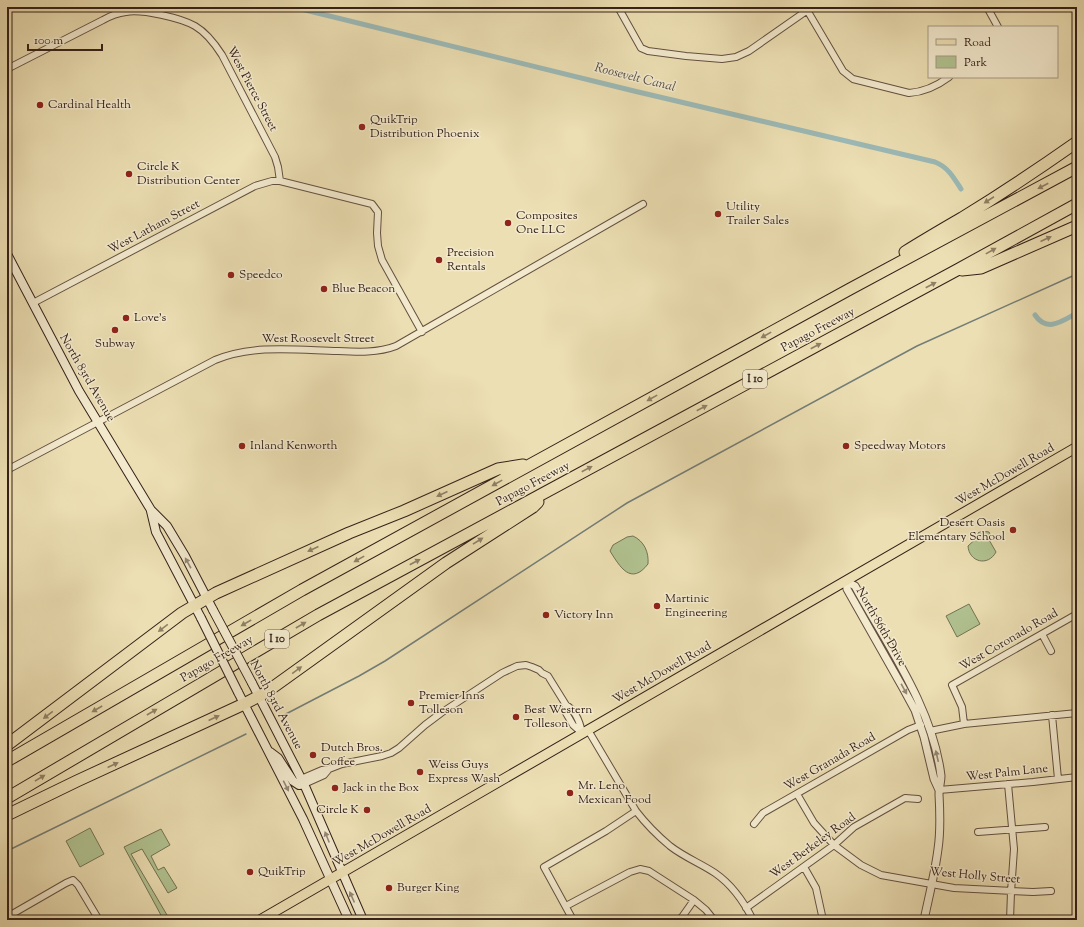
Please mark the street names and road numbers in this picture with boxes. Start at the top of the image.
street label: West Pierce Street [222,43,282,135]
street label: West Latham Street [105,195,203,259]
street label: Papago Freeway [778,303,858,357]
street label: West Roosevelt Street [262,330,374,348]
street label: North 83rd Avenue [54,331,120,426]
road number: I 10 [743,370,767,388]
street label: West McDowell Road [952,439,1058,511]
street label: Papago Freeway [493,457,573,511]
street label: North 86th Drive [851,584,911,670]
street label: West Coronado Road [956,604,1062,676]
road number: I 10 [265,630,289,648]
street label: Papago Freeway [177,631,257,687]
street label: West McDowell Road [609,637,715,709]
street label: North 83rd Avenue [245,657,307,753]
street label: West Granada Road [781,728,879,796]
street label: West Palm Lane [965,760,1049,786]
street label: West McDowell Road [329,800,435,872]
street label: West Berkeley Road [766,808,860,883]
street label: West Holly Street [929,863,1021,889]

